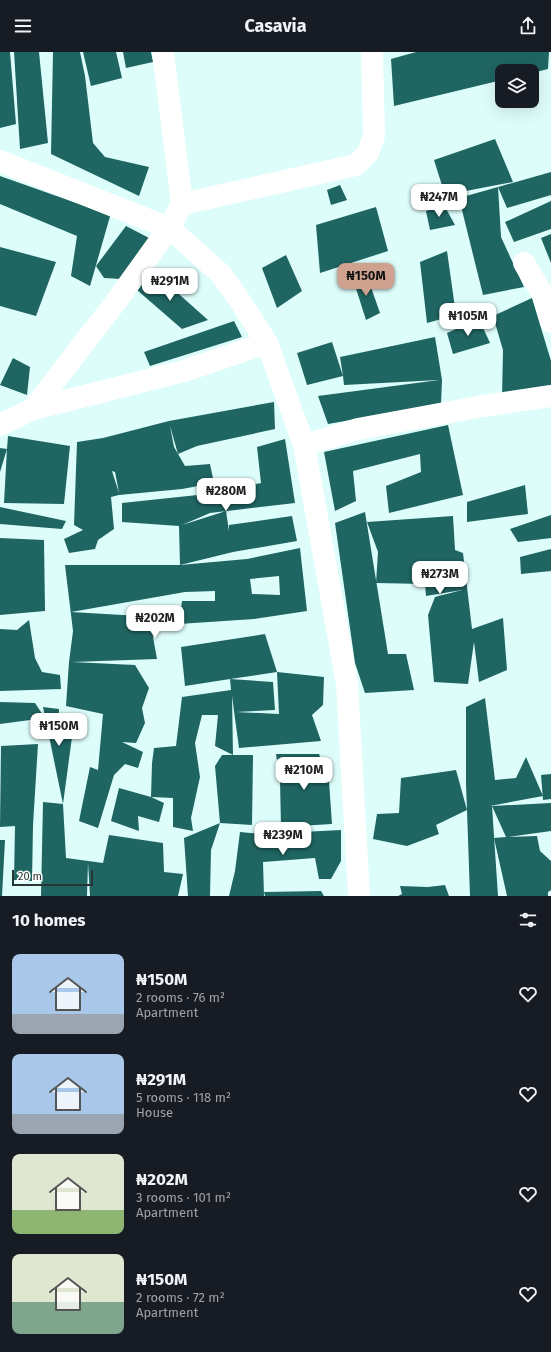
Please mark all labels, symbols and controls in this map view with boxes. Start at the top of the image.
icon: menu [12,15,34,37]
text: Casavia [244,15,307,37]
icon: share [517,15,539,37]
map controls [495,64,539,108]
button: layers [495,64,539,108]
pin: ₦247M [411,184,467,218]
text: ₦247M [420,189,458,204]
pin: ₦150M [338,263,394,297]
pin: ₦291M [142,268,198,302]
text: ₦150M [346,268,386,283]
text: ₦291M [151,273,189,288]
pin: ₦105M [440,303,496,337]
text: ₦105M [448,308,488,323]
pin: ₦280M [198,478,254,512]
text: ₦280M [206,483,246,498]
pin: ₦273M [412,561,468,595]
text: ₦273M [421,566,459,581]
pin: ₦202M [127,605,183,639]
text: ₦202M [135,610,175,625]
pin: ₦150M [31,713,87,747]
text: ₦150M [39,718,79,733]
pin: ₦210M [276,757,332,791]
text: ₦210M [285,762,323,777]
pin: ₦239M [255,822,311,856]
text: ₦239M [263,827,303,842]
scale bar [12,868,93,887]
text: 20 m [18,870,42,883]
icon: filters [517,909,539,931]
text: 10 homes [12,910,86,931]
text: ₦150M [136,969,187,990]
icon: home [44,970,92,1018]
icon: heart [517,983,539,1005]
text: 2 rooms · 76 m² [136,990,225,1005]
text: Apartment [136,1005,198,1020]
text: ₦291M [136,1069,186,1090]
icon: home [44,1070,92,1118]
icon: heart [517,1083,539,1105]
text: 5 rooms · 118 m² [136,1090,231,1105]
text: House [136,1105,173,1120]
text: ₦202M [136,1169,188,1190]
icon: home [44,1170,92,1218]
icon: heart [517,1183,539,1205]
text: 3 rooms · 101 m² [136,1190,231,1205]
text: Apartment [136,1205,198,1220]
text: ₦150M [136,1269,187,1290]
icon: home [44,1270,92,1318]
icon: heart [517,1283,539,1305]
text: 2 rooms · 72 m² [136,1290,225,1305]
text: Apartment [136,1305,198,1320]

